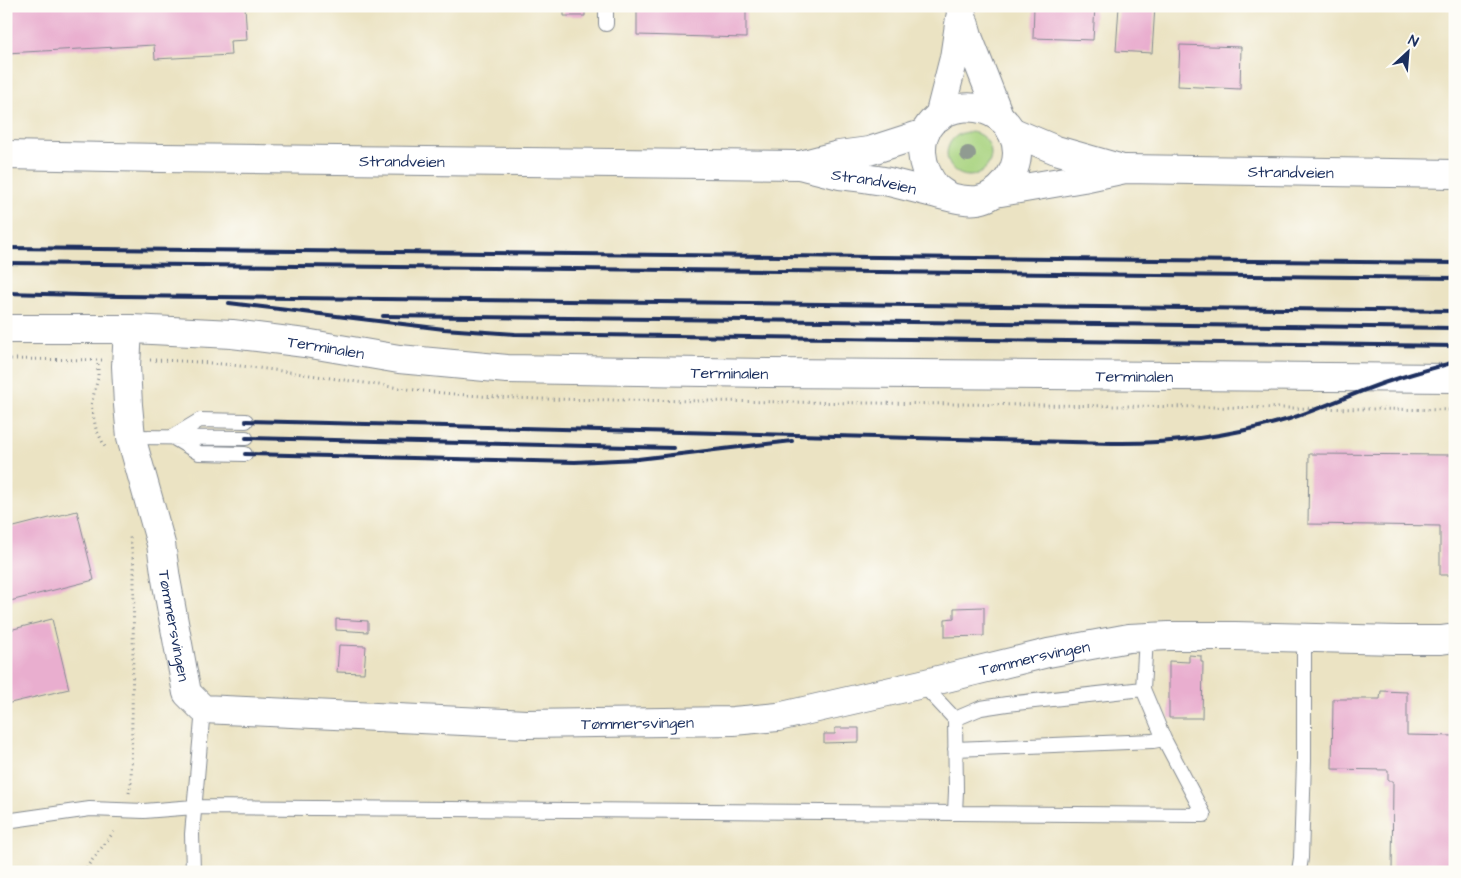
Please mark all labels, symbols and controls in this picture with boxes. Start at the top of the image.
north arrow [1384,28,1434,78]
text: N [1405,30,1422,52]
street label: Strandveien [359,150,445,173]
street label: Strandveien [1248,161,1334,184]
street label: Strandveien [829,163,919,200]
street label: Terminalen [286,331,366,365]
street label: Terminalen [690,362,768,385]
street label: Terminalen [1096,365,1173,388]
street label: Tømmersvingen [153,568,195,683]
street label: Tømmersvingen [977,635,1092,682]
street label: Tømmersvingen [581,712,694,735]

